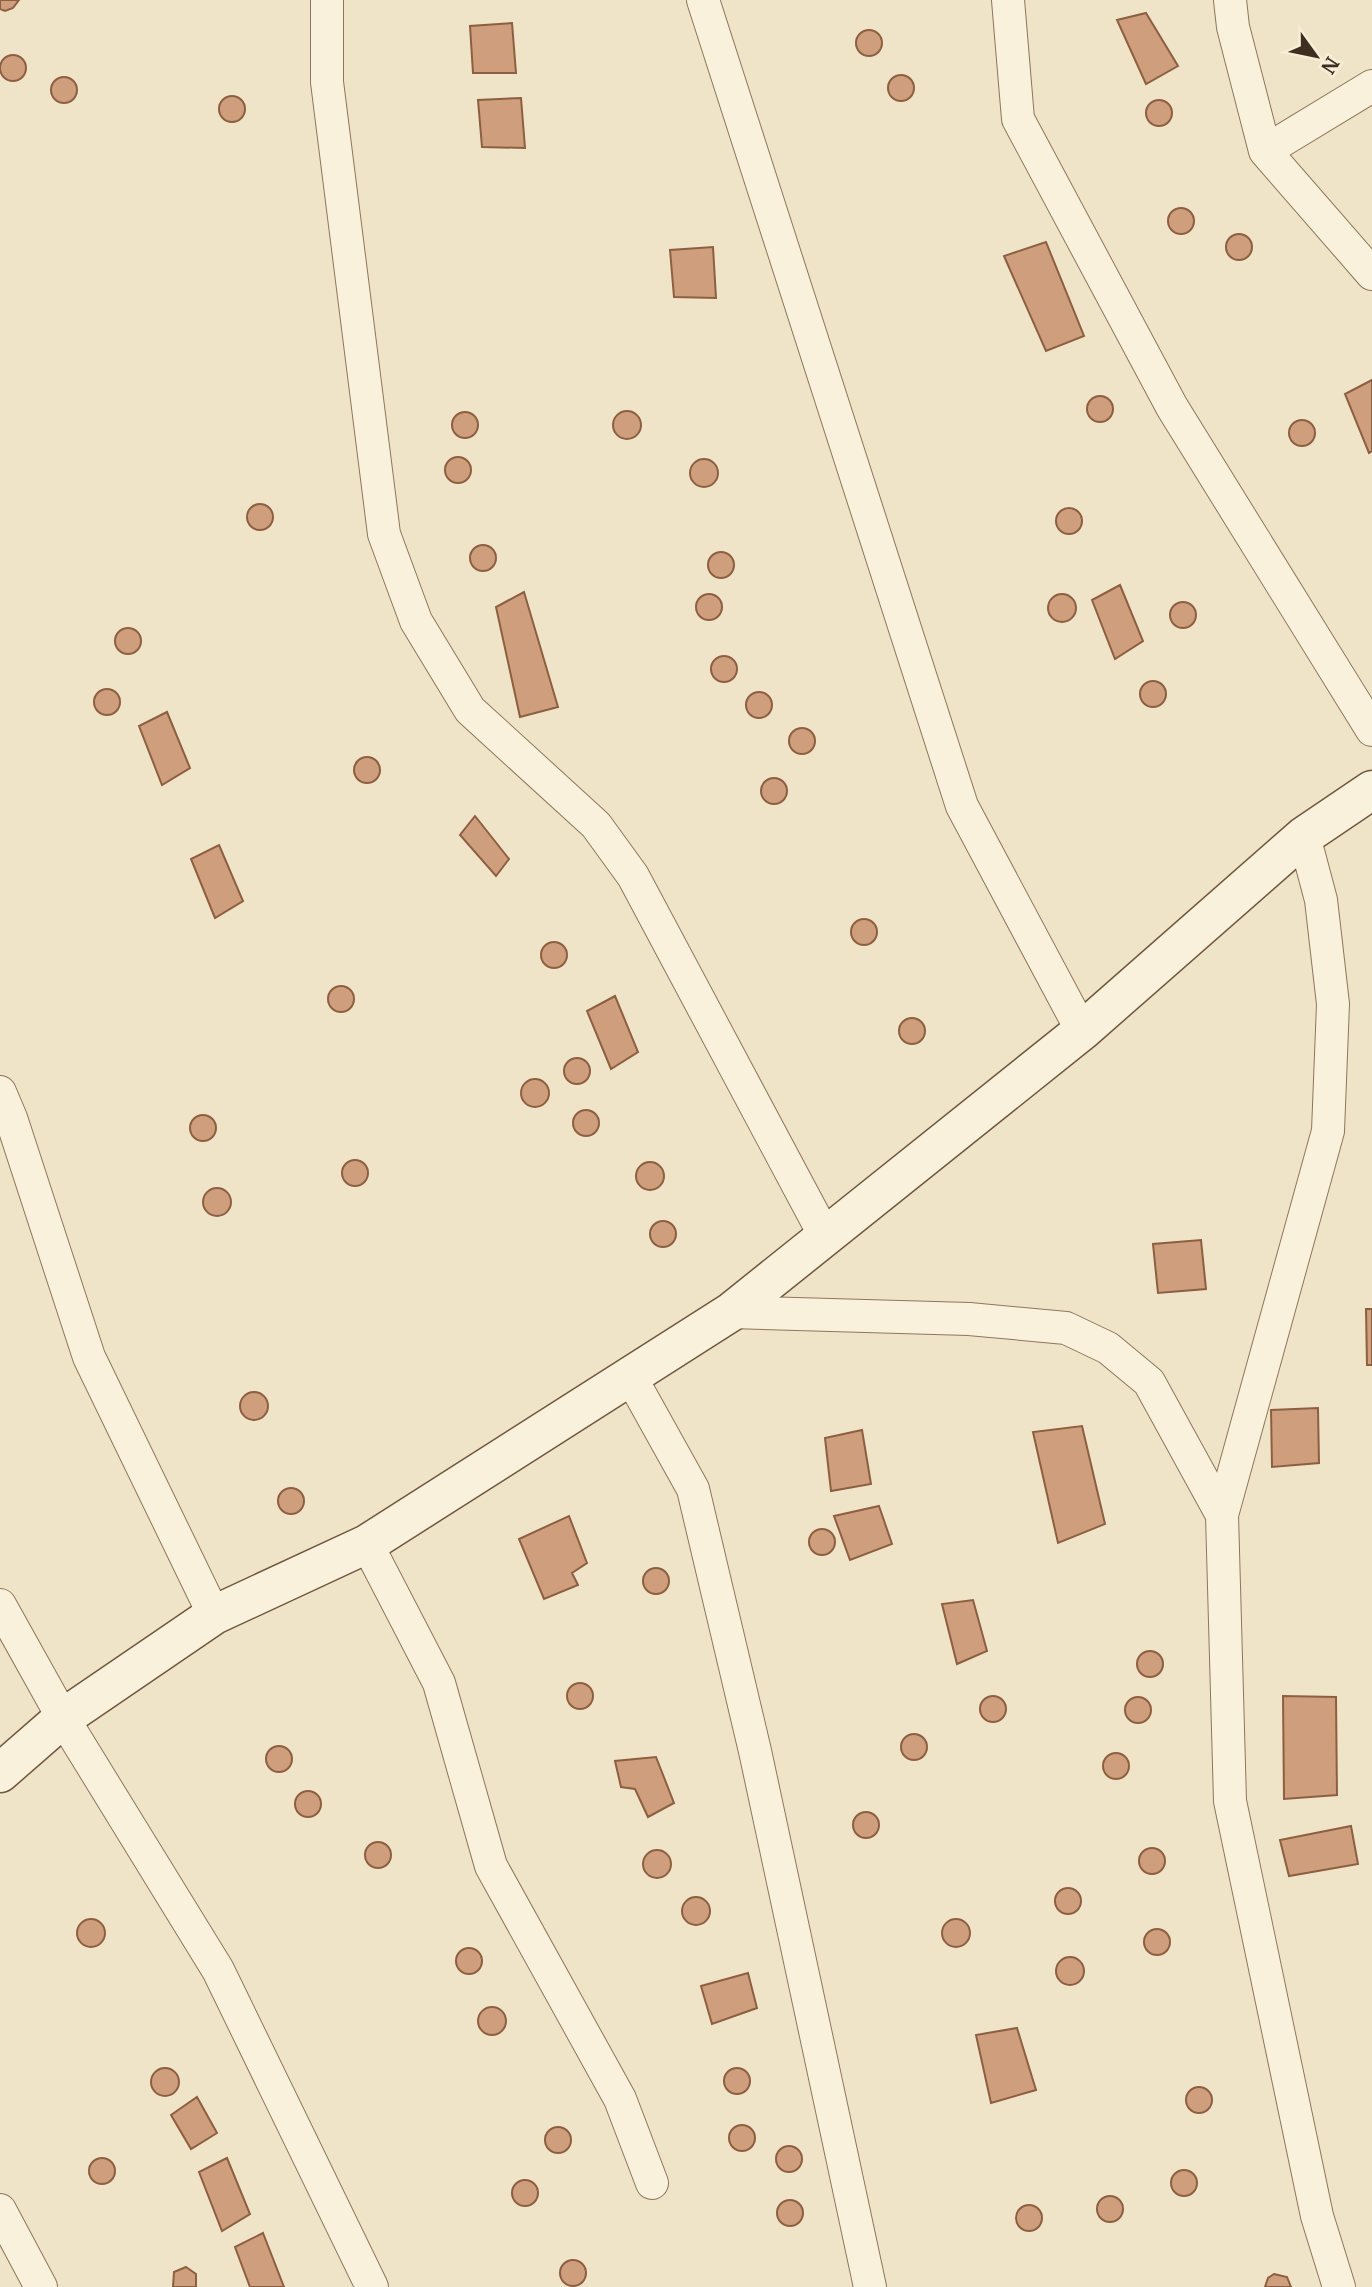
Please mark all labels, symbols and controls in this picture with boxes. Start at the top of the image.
north arrow [1281,21,1351,91]
text: N [1316,52,1344,78]

